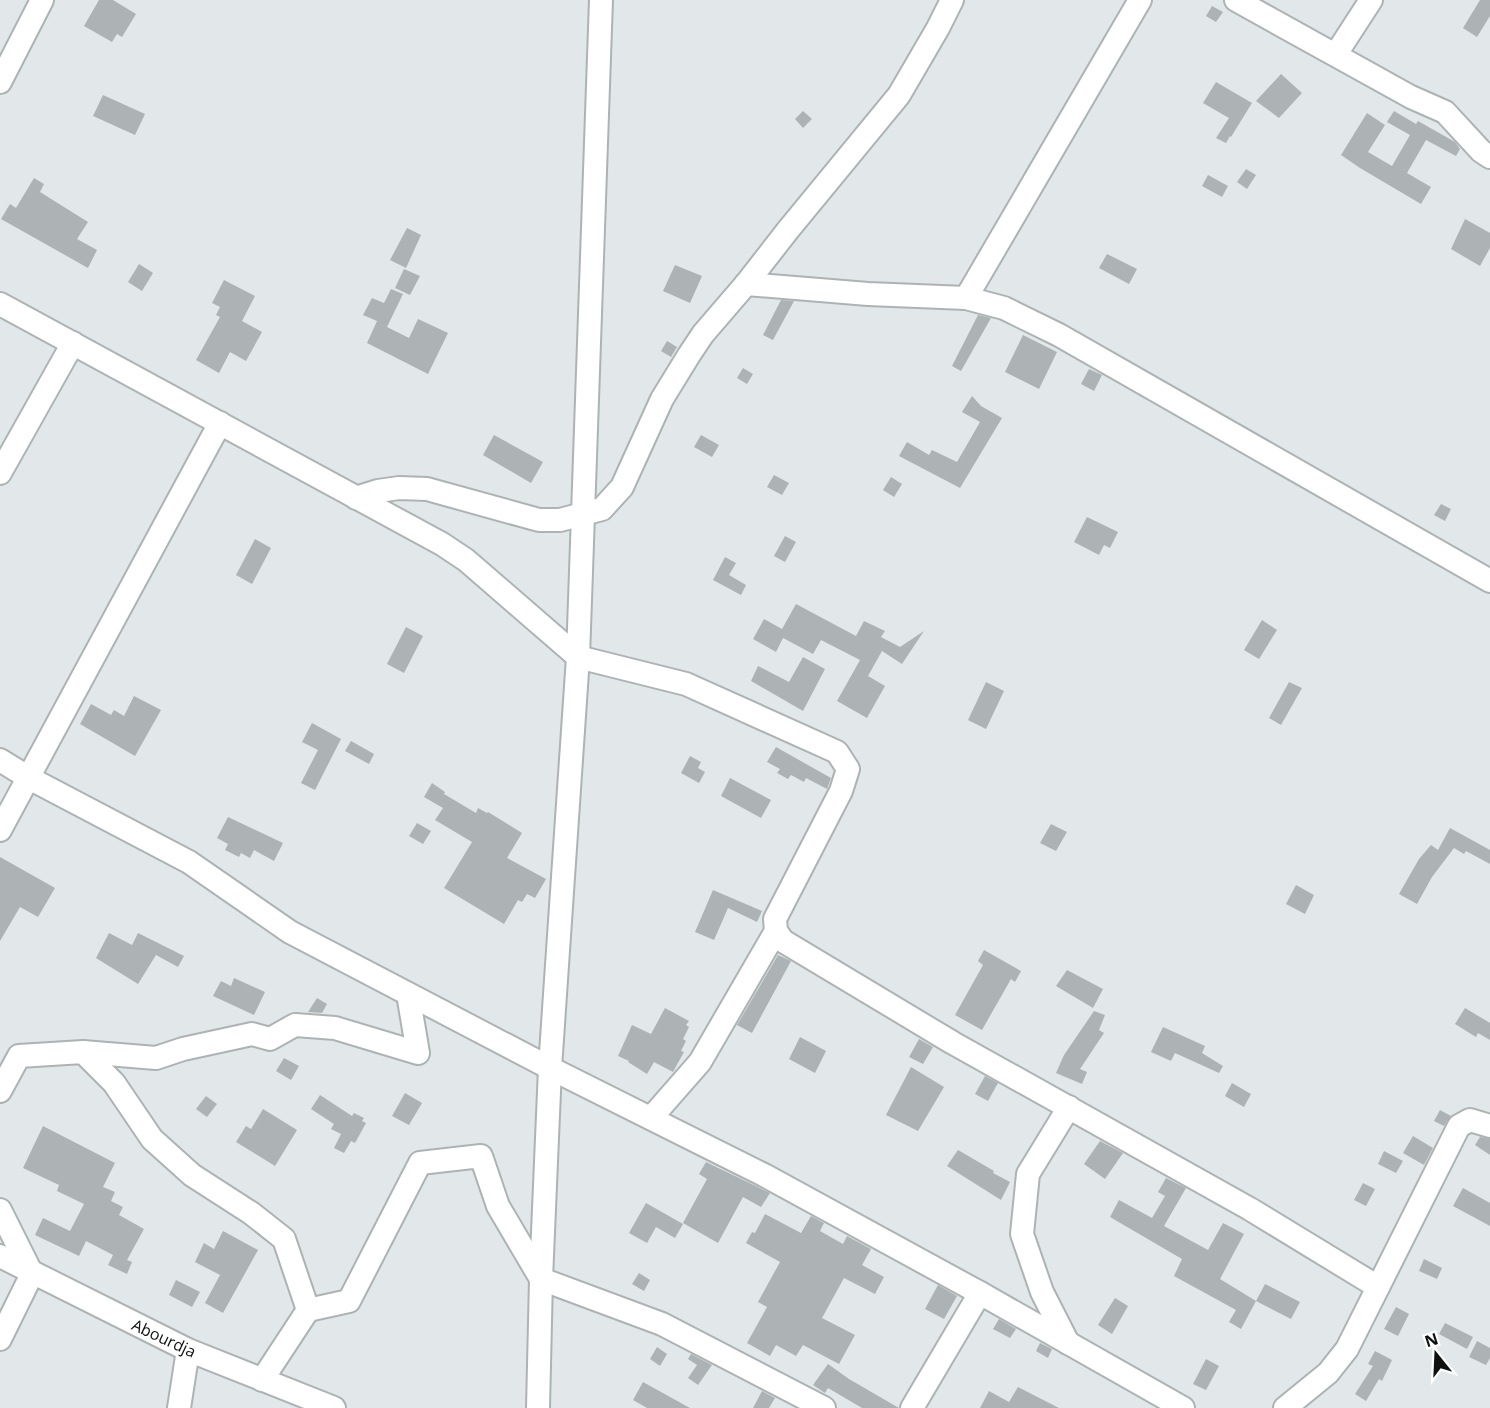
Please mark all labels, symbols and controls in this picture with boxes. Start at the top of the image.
street label: Abourdja [128,1314,200,1362]
north arrow [1406,1324,1466,1384]
text: N [1422,1327,1441,1352]

